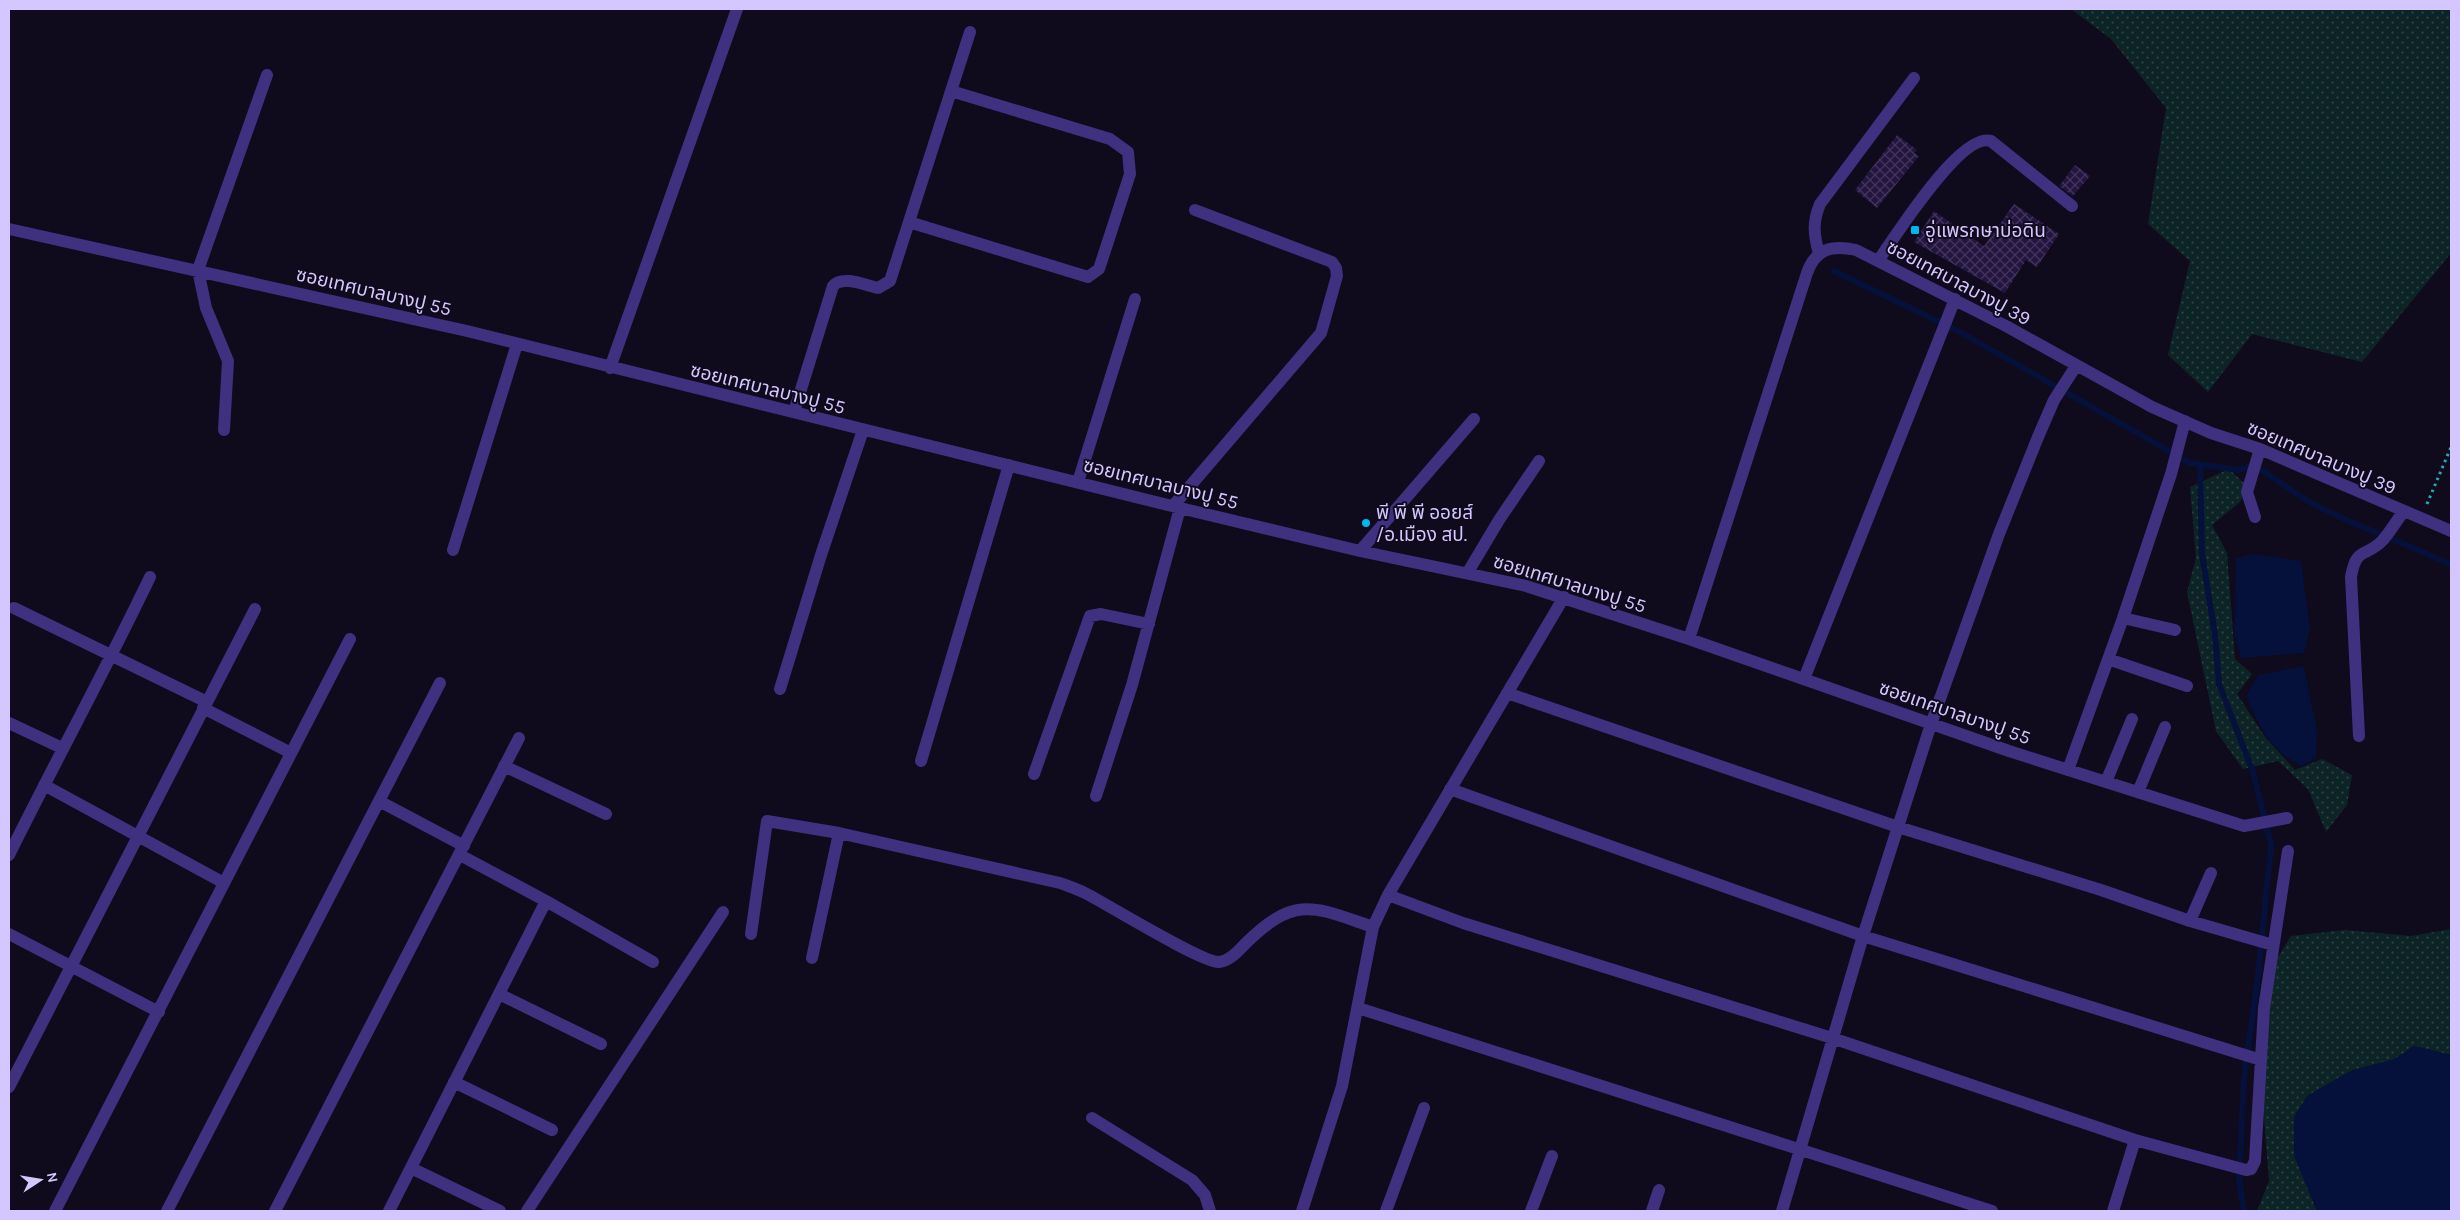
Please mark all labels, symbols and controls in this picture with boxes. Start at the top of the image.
place label: อู่แพรกษาบ่อดิน [1925,219,2046,243]
marker: อู่แพรกษาบ่อดิน [1909,224,1921,236]
street label: ซอยเทศบาลบางปู 39 [1882,236,2034,331]
street label: ซอยเทศบาลบางปู 55 [294,263,454,322]
street label: ซอยเทศบาลบางปู 55 [688,359,847,420]
street label: ซอยเทศบาลบางปู 39 [2243,417,2399,500]
street label: ซอยเทศบาลบางปู 55 [1081,454,1240,515]
place label: พี พี พี ออยส์ /อ.เมือง สป. [1376,502,1473,546]
marker: พี พี พี ออยส์ /อ.เมือง สป. [1360,517,1372,529]
street label: ซอยเทศบาลบางปู 55 [1490,550,1649,619]
street label: ซอยเทศบาลบางปู 55 [1876,677,2033,750]
north arrow [15,1155,65,1205]
text: N [43,1171,62,1184]

